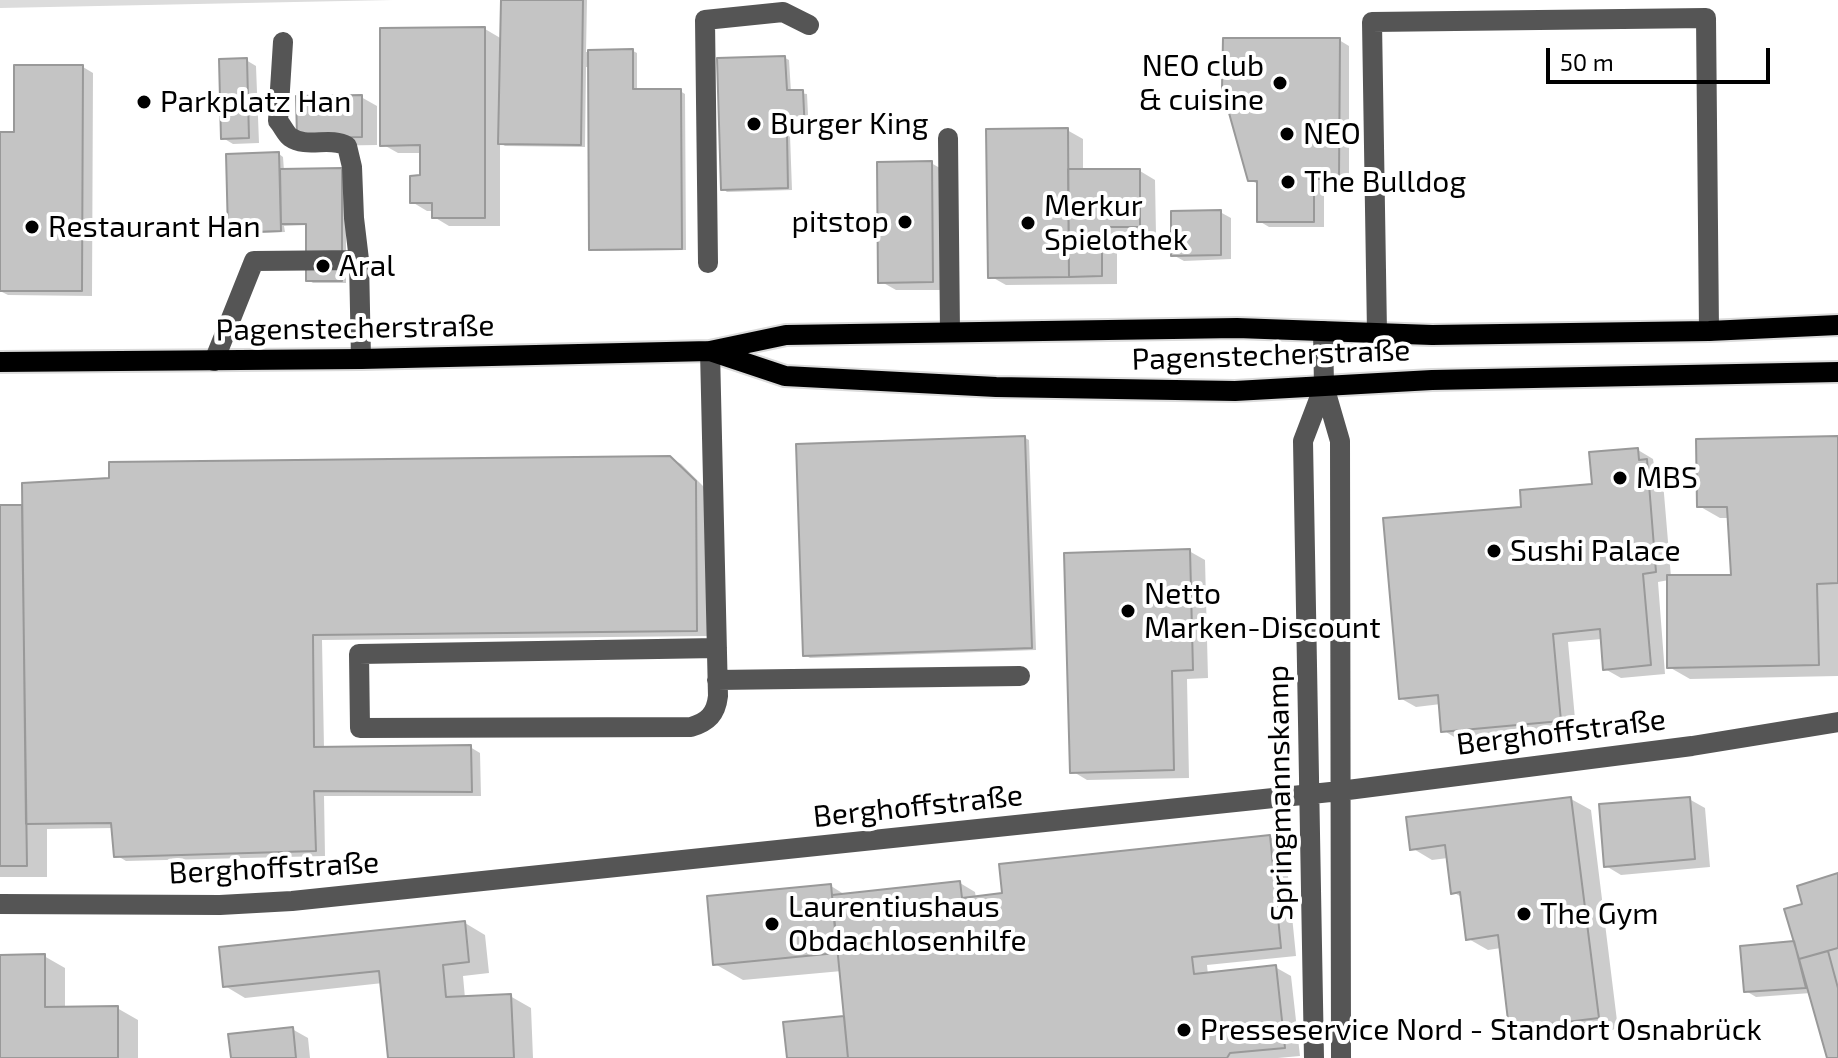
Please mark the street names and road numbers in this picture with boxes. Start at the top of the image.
street label: Pagenstecherstraße [215,308,495,348]
street label: Pagenstecherstraße [1131,332,1411,378]
street label: Springmannskamp [1260,665,1300,921]
street label: Berghoffstraße [1454,701,1668,763]
street label: Berghoffstraße [811,777,1025,835]
street label: Berghoffstraße [168,845,380,891]

